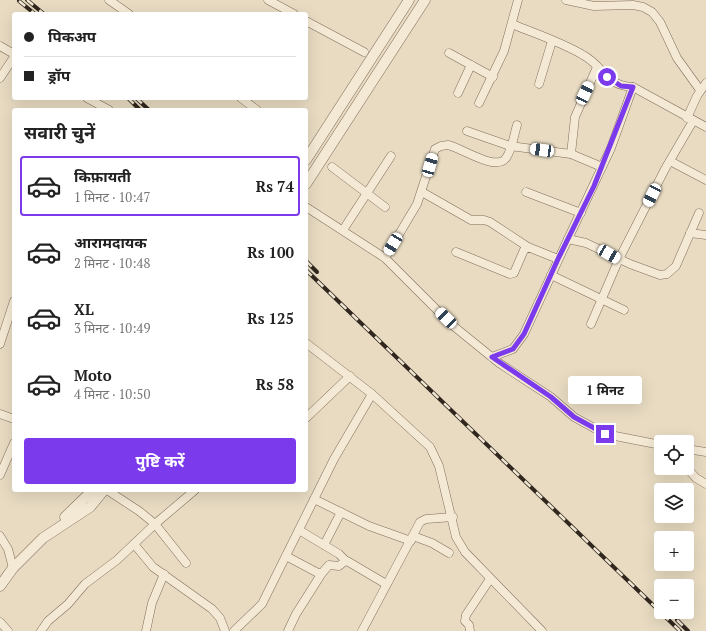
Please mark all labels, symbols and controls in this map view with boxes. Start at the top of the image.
text: पिकअप [48,26,96,46]
text: ड्रॉप [48,65,70,85]
route start [598,68,616,86]
car [574,80,596,106]
text: सवारी चुनें [24,120,95,144]
car [529,142,555,158]
car [421,152,439,178]
text: किफ़ायती [74,166,131,186]
icon: car [26,168,62,204]
text: Rs 74 [256,176,294,196]
car [641,182,663,208]
text: 1 मिनट · 10:47 [74,188,150,206]
car [382,231,404,257]
text: आरामदायक [74,232,147,252]
icon: car [26,234,62,270]
text: Rs 100 [247,242,294,262]
car [596,243,622,265]
text: 2 मिनट · 10:48 [74,254,150,272]
text: XL [74,299,94,319]
icon: car [26,300,62,336]
car [433,305,459,331]
text: Rs 125 [247,308,294,328]
text: 3 मिनट · 10:49 [74,319,150,337]
text: Moto [74,365,112,385]
icon: car [26,366,62,402]
text: Rs 58 [256,374,294,394]
callout: 1 मिनट [568,376,642,404]
text: 1 मिनट [586,381,624,399]
text: 4 मिनट · 10:50 [74,385,150,403]
route end [596,425,614,443]
map controls [654,435,694,619]
button: locate [654,435,694,475]
button: पुष्टि करें [24,438,296,484]
button: layers [654,483,694,523]
button: + [654,531,694,571]
button: − [654,579,694,619]

